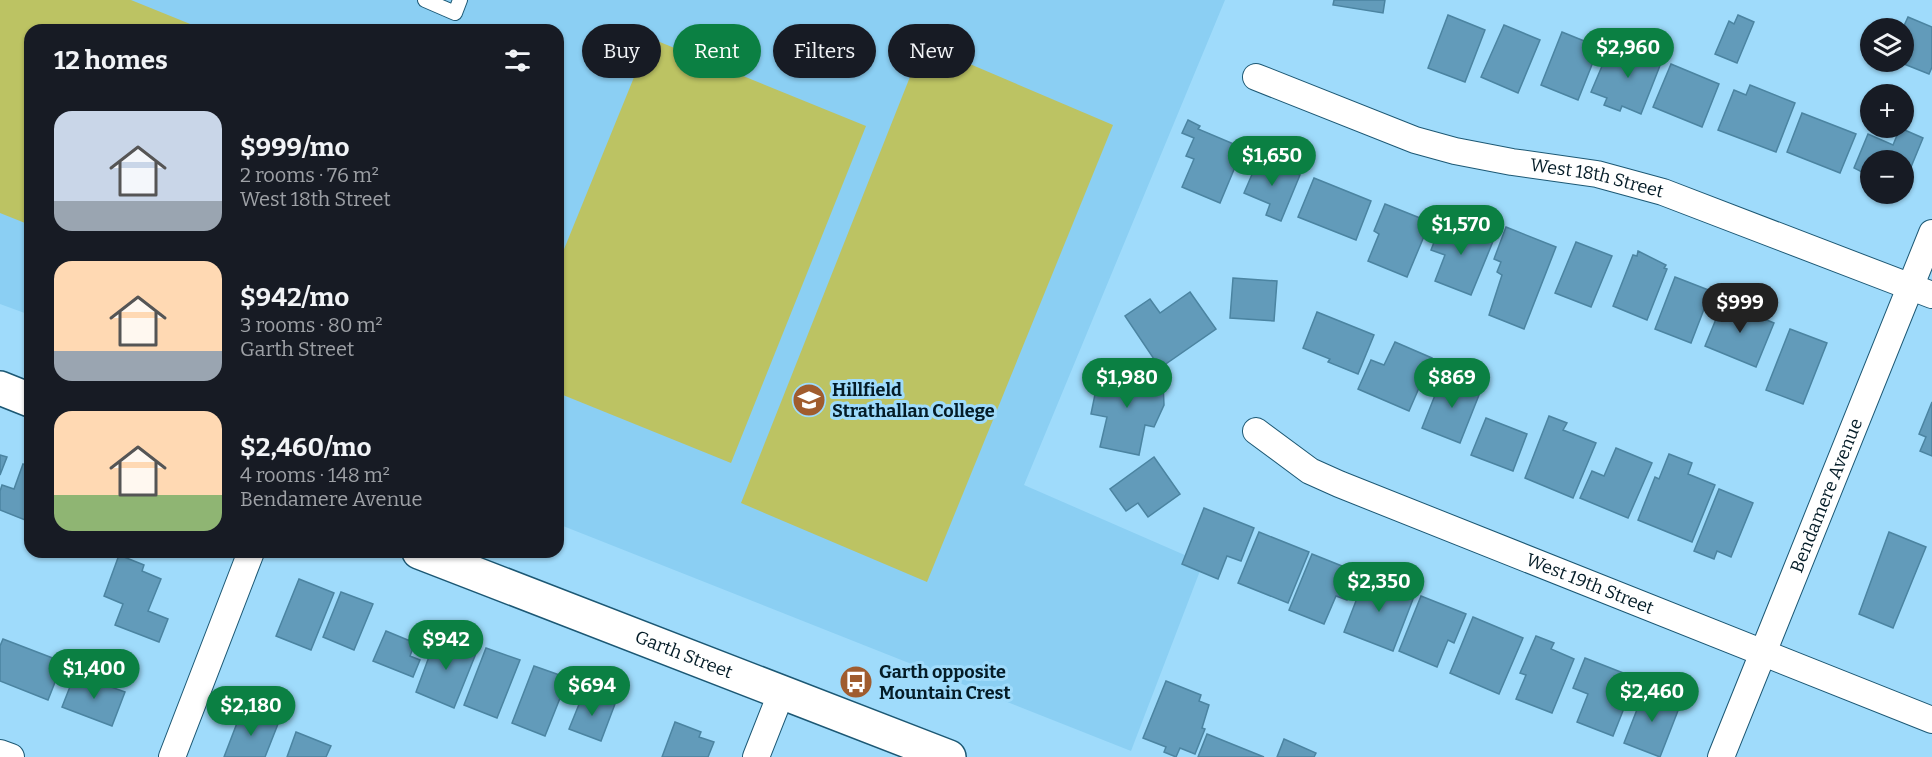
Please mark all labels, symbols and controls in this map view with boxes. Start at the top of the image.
map controls [1860,18,1914,204]
button: layers [1860,18,1914,72]
chip: Buy [582,24,661,78]
chip: Rent [673,24,761,78]
chip: Filters [773,24,876,78]
chip: New [888,24,975,78]
pin: $2,960 [1579,28,1677,79]
text: $2,960 [1596,35,1660,59]
icon: filters [501,44,534,77]
text: 12 homes [54,45,168,76]
button: + [1860,84,1914,138]
text: $999/mo [240,132,350,163]
icon: home [102,135,174,207]
pin: $1,650 [1223,136,1321,187]
text: $1,650 [1242,143,1302,167]
button: − [1860,150,1914,204]
street label: West 18th Street [1529,154,1666,203]
text: 2 rooms · 76 m² [240,163,379,187]
text: West 18th Street [240,187,391,211]
pin: $1,570 [1412,205,1510,256]
text: $1,570 [1431,212,1491,236]
text: $942/mo [240,282,349,313]
pin: $999 [1704,283,1776,334]
icon: home [102,285,174,357]
text: $999 [1716,290,1764,314]
text: 3 rooms · 80 m² [240,313,383,337]
text: Garth Street [240,337,354,361]
pin: $1,980 [1078,358,1176,409]
pin: $869 [1416,358,1488,409]
text: $1,980 [1096,365,1158,389]
text: $869 [1428,365,1476,389]
place label: Hillfield Strathallan College [832,379,995,422]
school or university icon: Hillfield Strathallan College [791,382,827,418]
street label: Bendamere Avenue [1785,415,1867,576]
text: $2,460/mo [240,432,372,463]
icon: home [102,435,174,507]
text: 4 rooms · 148 m² [240,463,390,487]
text: Bendamere Avenue [240,487,422,511]
street label: West 19th Street [1523,549,1657,619]
pin: $2,350 [1330,562,1428,613]
text: $2,350 [1347,569,1411,593]
pin: $942 [410,620,482,671]
street label: Garth Street [632,626,736,683]
text: $942 [422,627,470,651]
pin: $1,400 [45,649,143,700]
text: $1,400 [63,656,125,680]
place label: Garth opposite Mountain Crest [879,661,1011,704]
bus stop icon: Garth opposite Mountain Crest [838,664,874,700]
pin: $694 [556,666,628,717]
pin: $2,460 [1603,672,1701,723]
text: $694 [568,673,616,697]
text: $2,460 [1620,679,1684,703]
pin: $2,180 [202,686,300,737]
text: $2,180 [220,693,282,717]

